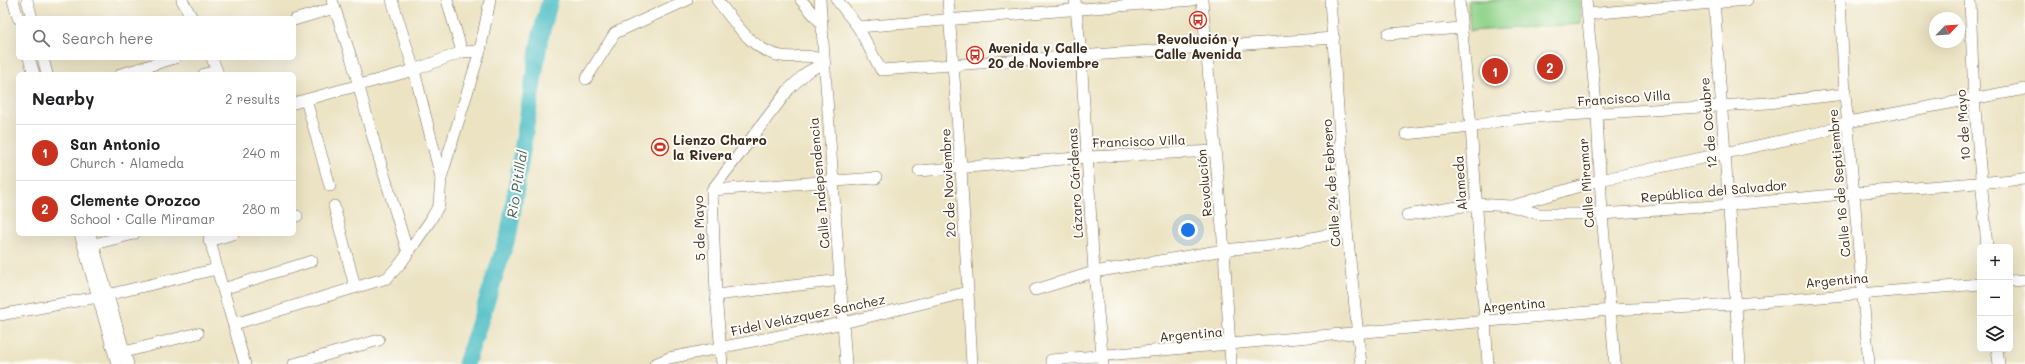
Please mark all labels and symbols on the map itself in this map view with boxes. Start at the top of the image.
bus stop icon: Revolución y Calle Avenida [1188,10,1208,30]
north arrow [1929,12,1965,48]
place label: Revolución y Calle Avenida [1154,30,1242,62]
place label: Avenida y Calle 20 de Noviembre [988,39,1099,71]
bus stop icon: Avenida y Calle 20 de Noviembre [965,45,985,65]
pin: 2 [1537,52,1563,82]
pin: 1 [1482,56,1508,86]
street label: 12 de Octubre [1695,77,1720,169]
street label: Francisco Villa [1577,86,1671,109]
street label: 10 de Mayo [1952,89,1973,161]
street label: Calle 16 de Septiembre [1824,108,1853,258]
street label: Calle Independencia [804,117,833,249]
street label: Calle 24 de Febrero [1318,118,1343,247]
street label: Lázaro Cárdenas [1063,127,1086,239]
street label: 20 de Noviembre [936,128,959,238]
street label: Francisco Villa [1092,130,1186,151]
place label: Lienzo Charro la Rivera [673,131,767,163]
sports icon: Lienzo Charro la Rivera [650,137,670,157]
street label: Calle Miramar [1574,138,1597,229]
water label: Rio Pitillal [502,148,531,219]
street label: Revolución [1192,148,1215,218]
street label: Alameda [1449,155,1470,211]
street label: República del Salvador [1640,176,1788,205]
street label: 5 de Mayo [689,195,708,261]
your location [1178,220,1198,240]
street label: Argentina [1805,268,1869,291]
street label: Fidel Velázquez Sanchez [729,290,887,339]
street label: Argentina [1482,293,1546,316]
street label: Argentina [1159,322,1223,345]

